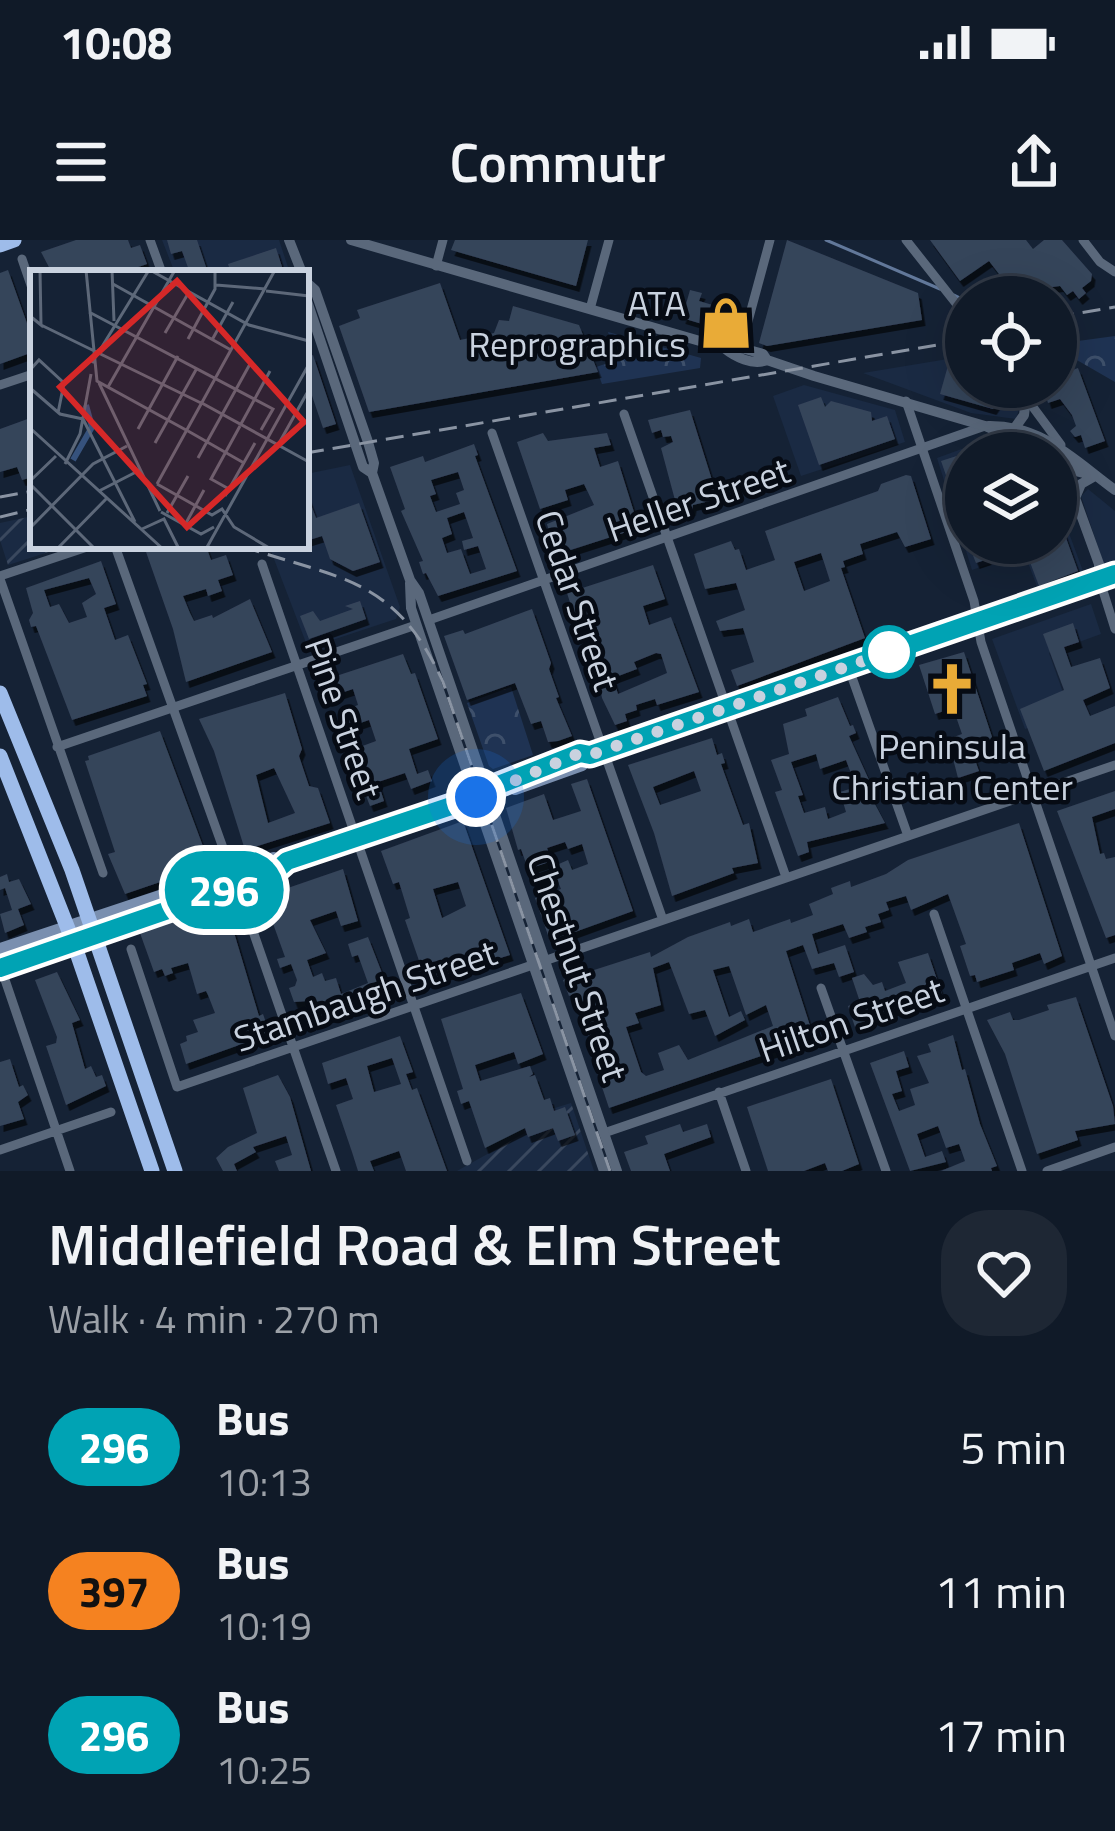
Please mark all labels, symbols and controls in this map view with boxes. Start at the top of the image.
text: 10:08 [60,8,172,76]
text: Commutr [449,121,666,203]
icon: menu [48,129,114,195]
icon: share [1001,129,1067,195]
inset map [30,270,309,549]
place label: ATA Reprographics [468,275,686,371]
map controls [945,276,1077,564]
button: locate [945,276,1077,408]
shop icon: ATA Reprographics [697,294,755,352]
button: layers [945,432,1077,564]
street label: Heller Street [599,442,797,556]
street label: Cedar Street [521,502,635,698]
unlabelled marker [864,627,914,677]
street label: Pine Street [291,630,397,806]
church icon: Peninsula Christian Center [923,660,981,718]
place label: Peninsula Christian Center [831,718,1073,814]
your location [446,767,506,827]
street label: Chestnut Street [513,845,643,1089]
line badge: 296 [155,851,293,929]
text: 296 [189,858,259,922]
street label: Stambaugh Street [226,924,504,1066]
street label: Hilton Street [751,962,951,1076]
text: Middlefield Road & Elm Street [48,1200,781,1287]
button: heart [941,1210,1067,1336]
text: Walk · 4 min · 270 m [48,1289,380,1348]
text: Bus [216,1384,290,1452]
text: 5 min [960,1413,1067,1481]
text: 296 [79,1415,149,1479]
text: 10:13 [216,1452,312,1511]
text: Bus [216,1528,290,1596]
text: 11 min [935,1557,1067,1625]
text: 397 [79,1559,149,1623]
text: 10:19 [216,1596,312,1655]
text: Bus [216,1672,290,1740]
text: 17 min [935,1701,1067,1769]
text: 296 [79,1703,149,1767]
text: 10:25 [216,1740,312,1799]

